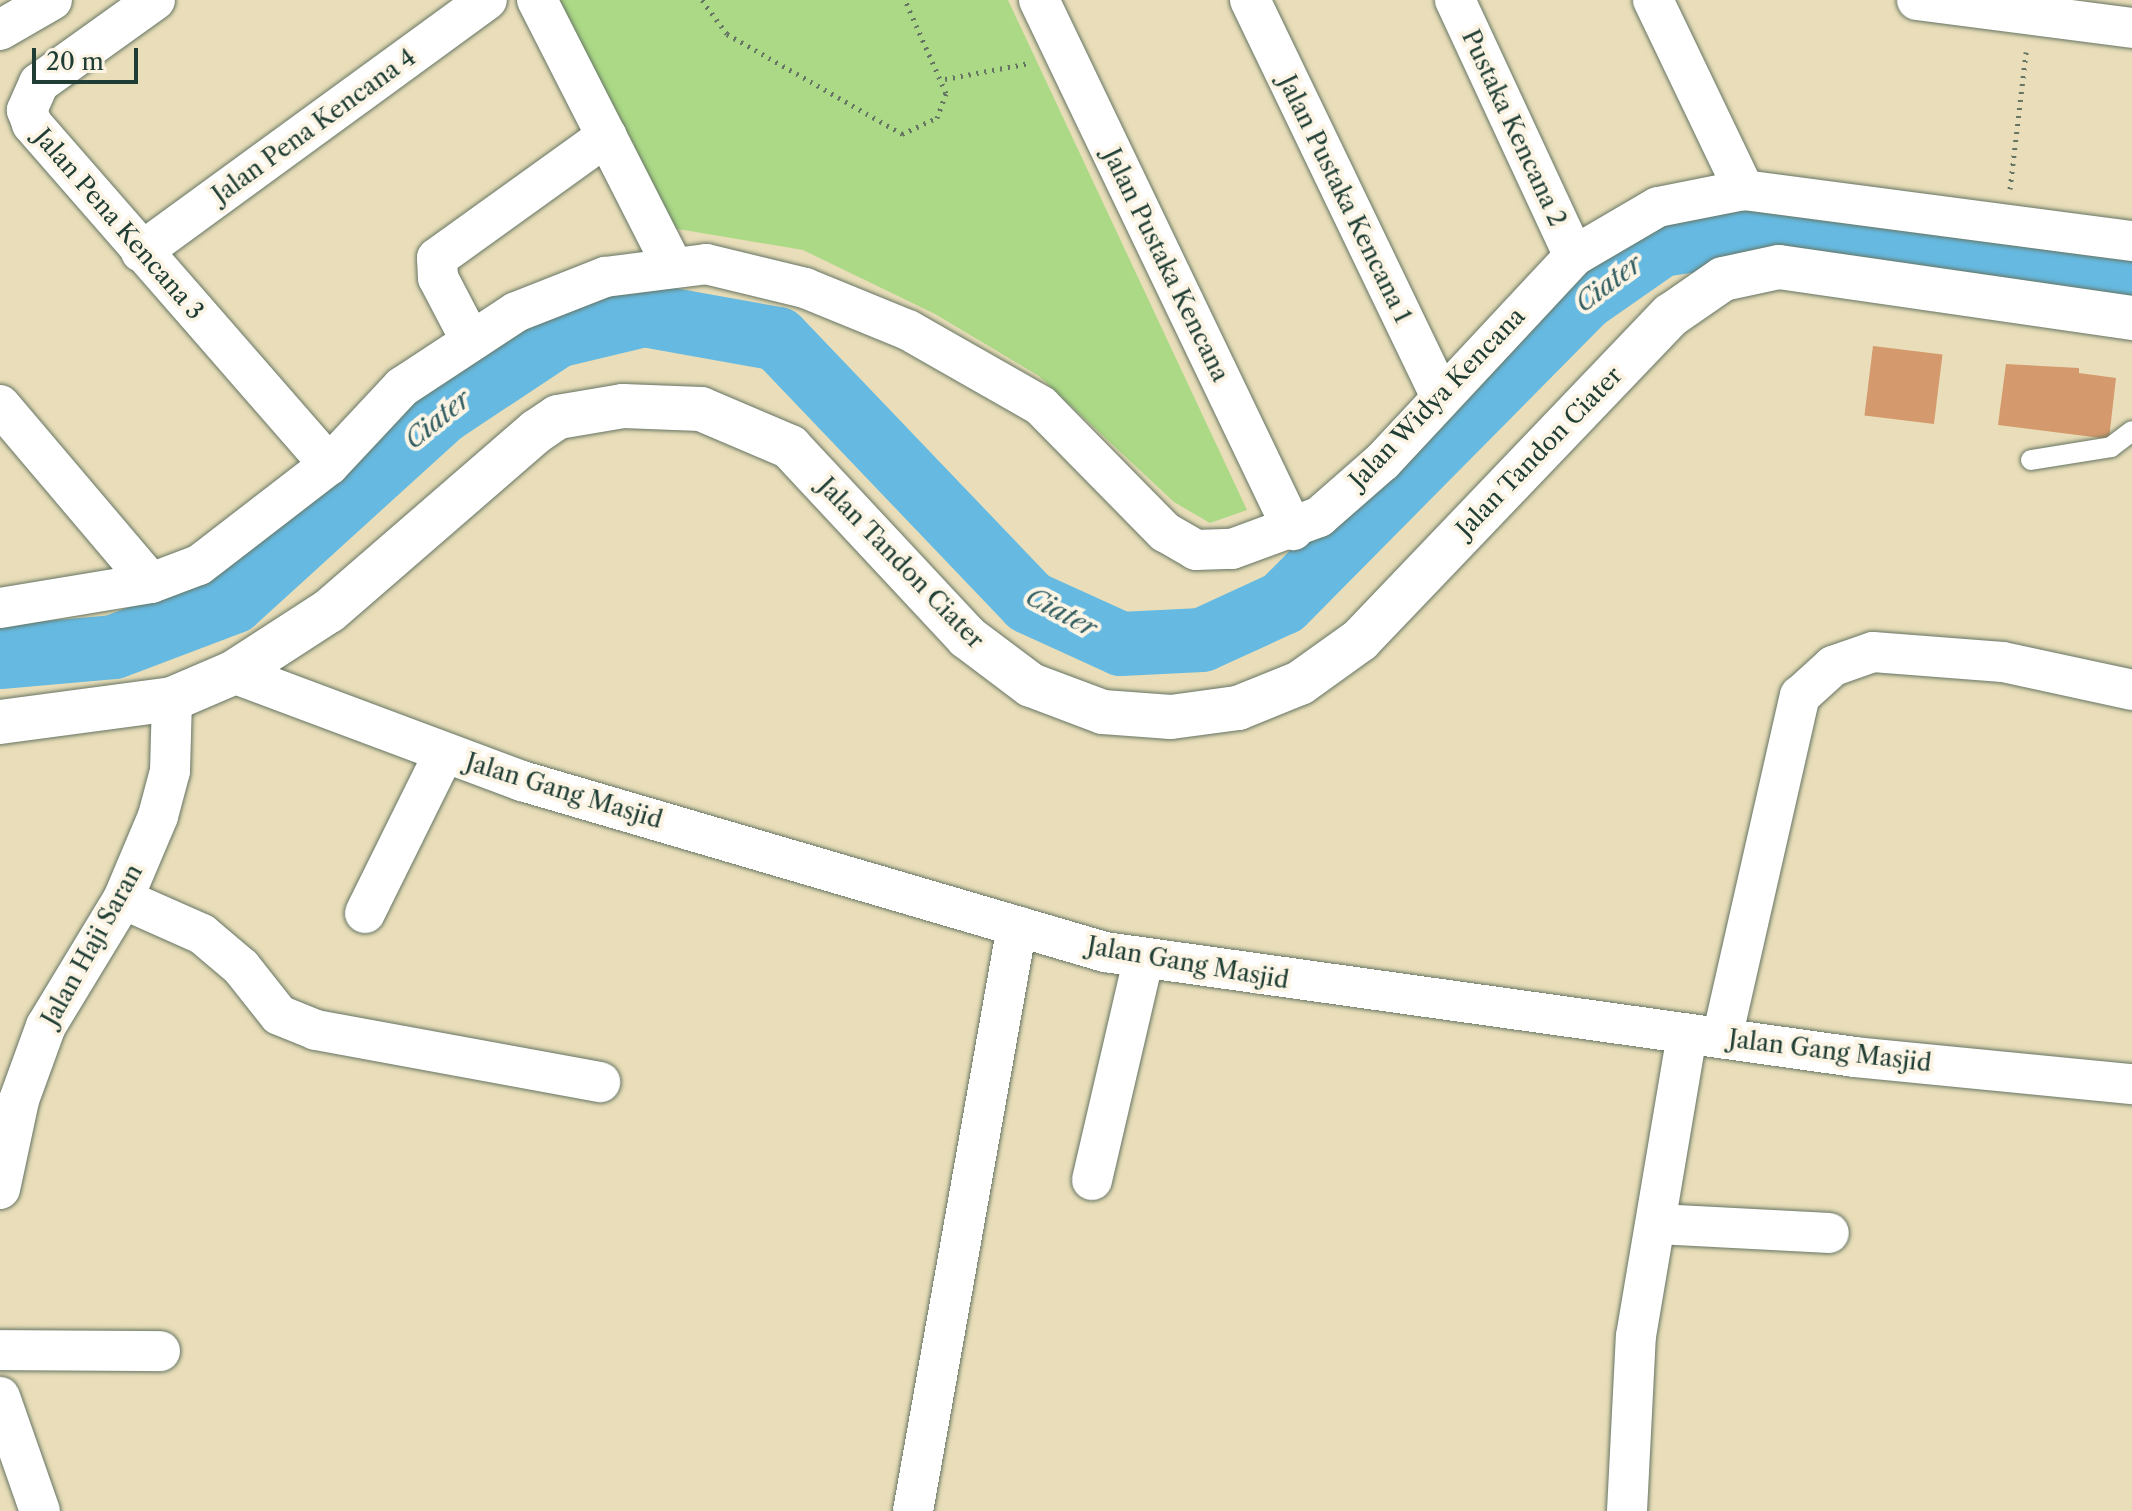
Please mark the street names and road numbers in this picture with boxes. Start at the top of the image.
street label: Pustaka Kencana 2 [1456,25,1572,231]
street label: Jalan Pena Kencana 4 [207,42,421,210]
street label: Jalan Pustaka Kencana 1 [1272,70,1418,328]
street label: Jalan Pena Kencana 3 [28,123,210,325]
street label: Jalan Pustaka Kencana [1097,144,1235,386]
street label: Jalan Widya Kencana [1343,301,1531,495]
street label: Jalan Tandon Ciater [1450,360,1628,544]
street label: Jalan Tandon Ciater [812,471,990,655]
street label: Jalan Gang Masjid [462,747,666,835]
street label: Jalan Haji Saran [36,859,148,1031]
street label: Jalan Gang Masjid [1085,931,1291,995]
street label: Jalan Gang Masjid [1727,1024,1933,1078]

